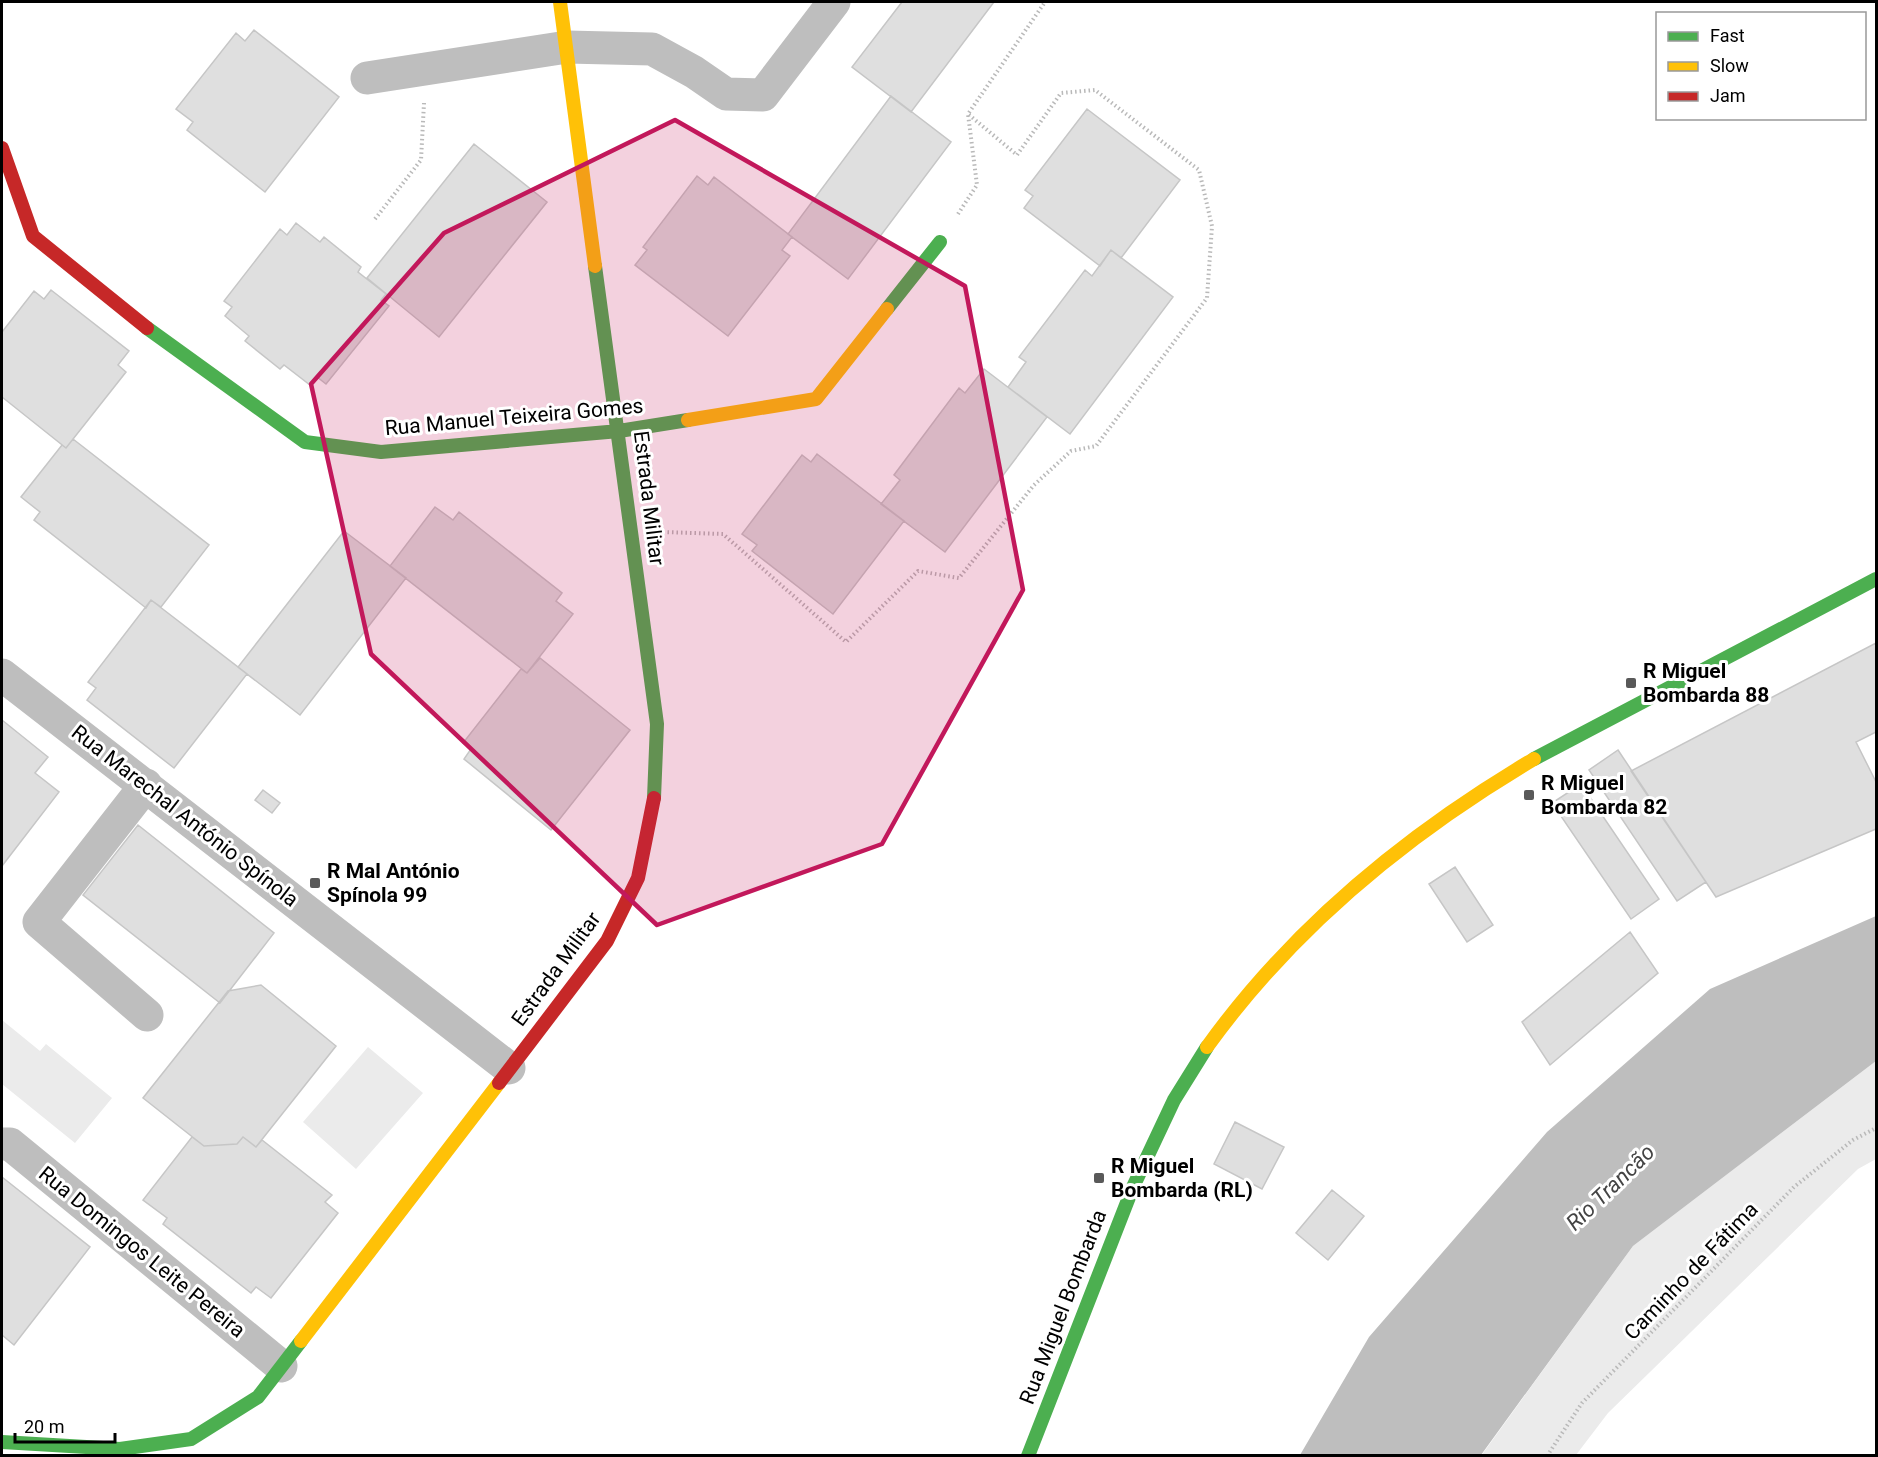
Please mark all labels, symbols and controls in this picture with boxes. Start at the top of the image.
legend [1656,12,1866,120]
text: Fast [1710,25,1745,46]
text: Slow [1710,55,1749,76]
text: Jam [1710,85,1746,106]
street label: Rua Manuel Teixeira Gomes [384,394,644,440]
street label: Estrada Militar [629,429,669,567]
place label: R Miguel Bombarda 88 [1643,659,1769,707]
marker: R Miguel Bombarda 88 [1624,676,1638,690]
street label: Rua Marechal António Spínola [67,720,303,912]
place label: R Miguel Bombarda 82 [1541,771,1667,819]
marker: R Miguel Bombarda 82 [1522,788,1536,802]
place label: R Mal António Spínola 99 [327,859,460,907]
marker: R Mal António Spínola 99 [308,876,322,890]
street label: Estrada Militar [507,907,605,1031]
water label: Rio Trancão [1561,1139,1660,1235]
place label: R Miguel Bombarda (RL) [1111,1154,1253,1202]
street label: Rua Domingos Leite Pereira [34,1161,250,1343]
marker: R Miguel Bombarda (RL) [1092,1171,1106,1185]
street label: Caminho de Fátima [1619,1197,1763,1345]
street label: Rua Miguel Bombarda [1015,1206,1111,1408]
scale bar [15,1406,116,1444]
text: 20 m [24,1416,64,1437]

